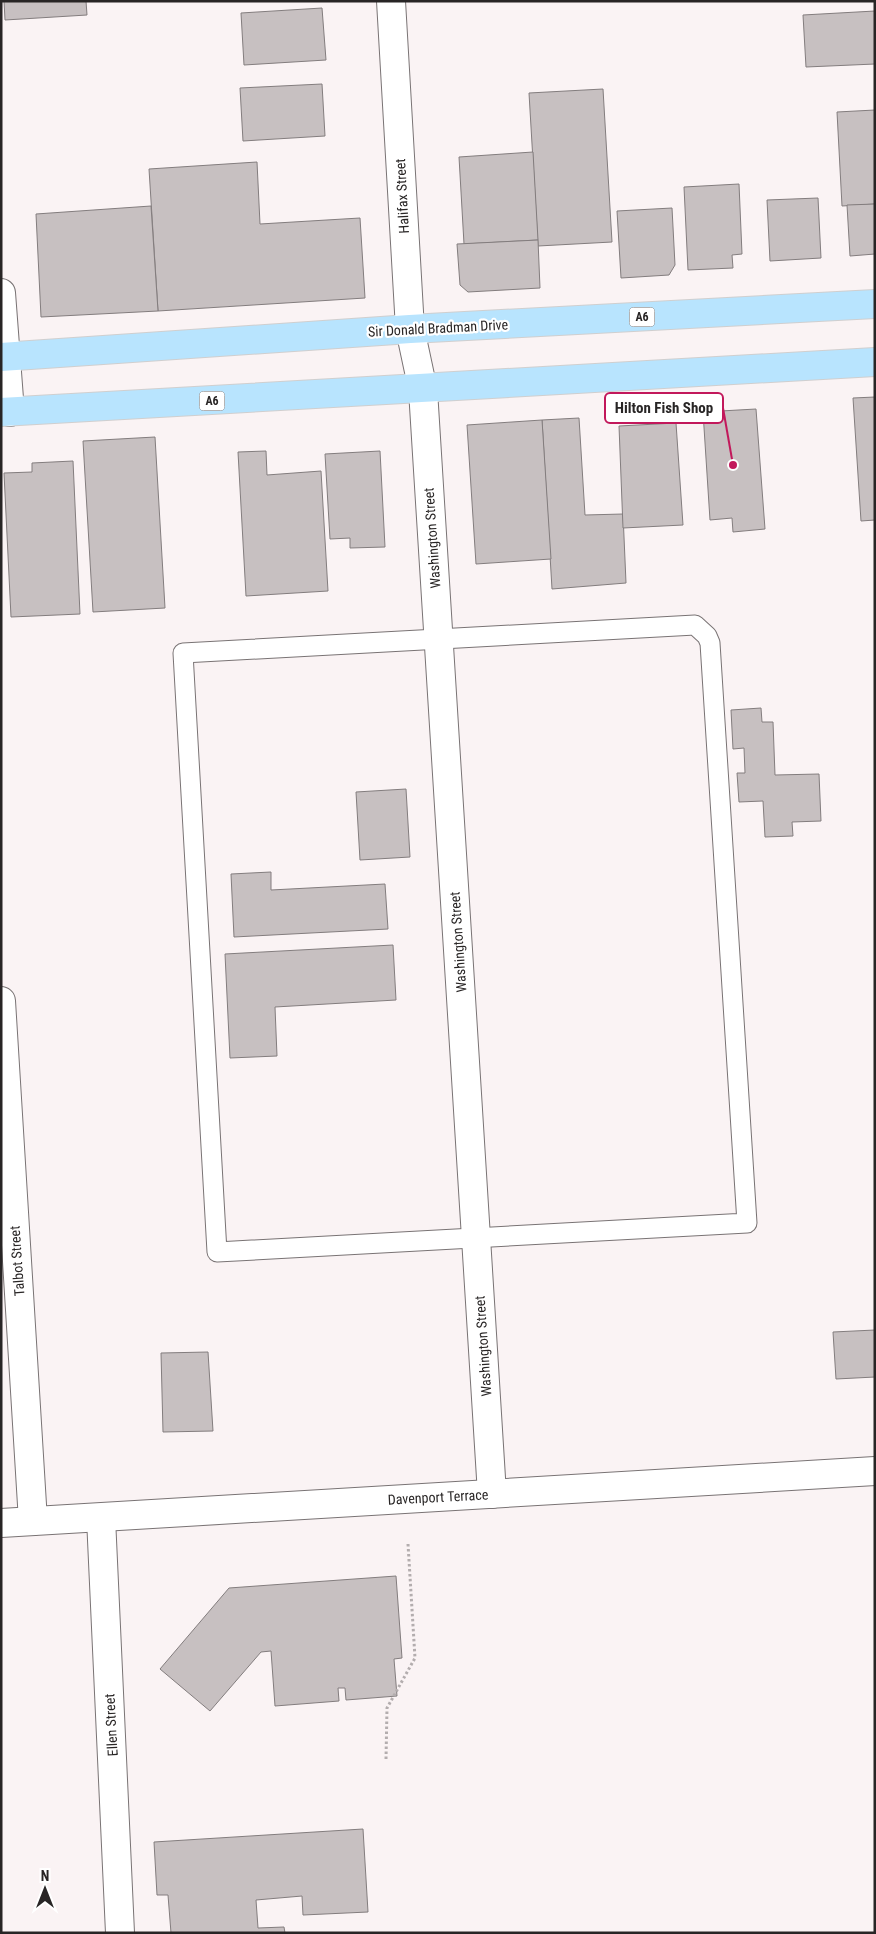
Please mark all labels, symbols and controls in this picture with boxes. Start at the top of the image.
street label: Halifax Street [392,158,412,234]
road number: A6 [630,308,654,326]
street label: Sir Donald Bradman Drive [368,316,509,340]
road number: A6 [200,392,224,411]
callout: Hilton Fish Shop [605,393,723,423]
text: Hilton Fish Shop [615,399,713,417]
street label: Washington Street [420,487,444,589]
street label: Washington Street [446,891,470,993]
street label: Talbot Street [7,1225,27,1297]
street label: Washington Street [471,1295,495,1397]
street label: Davenport Terrace [387,1486,489,1508]
street label: Ellen Street [101,1693,121,1757]
north arrow [20,1864,70,1914]
text: N [41,1868,49,1884]

